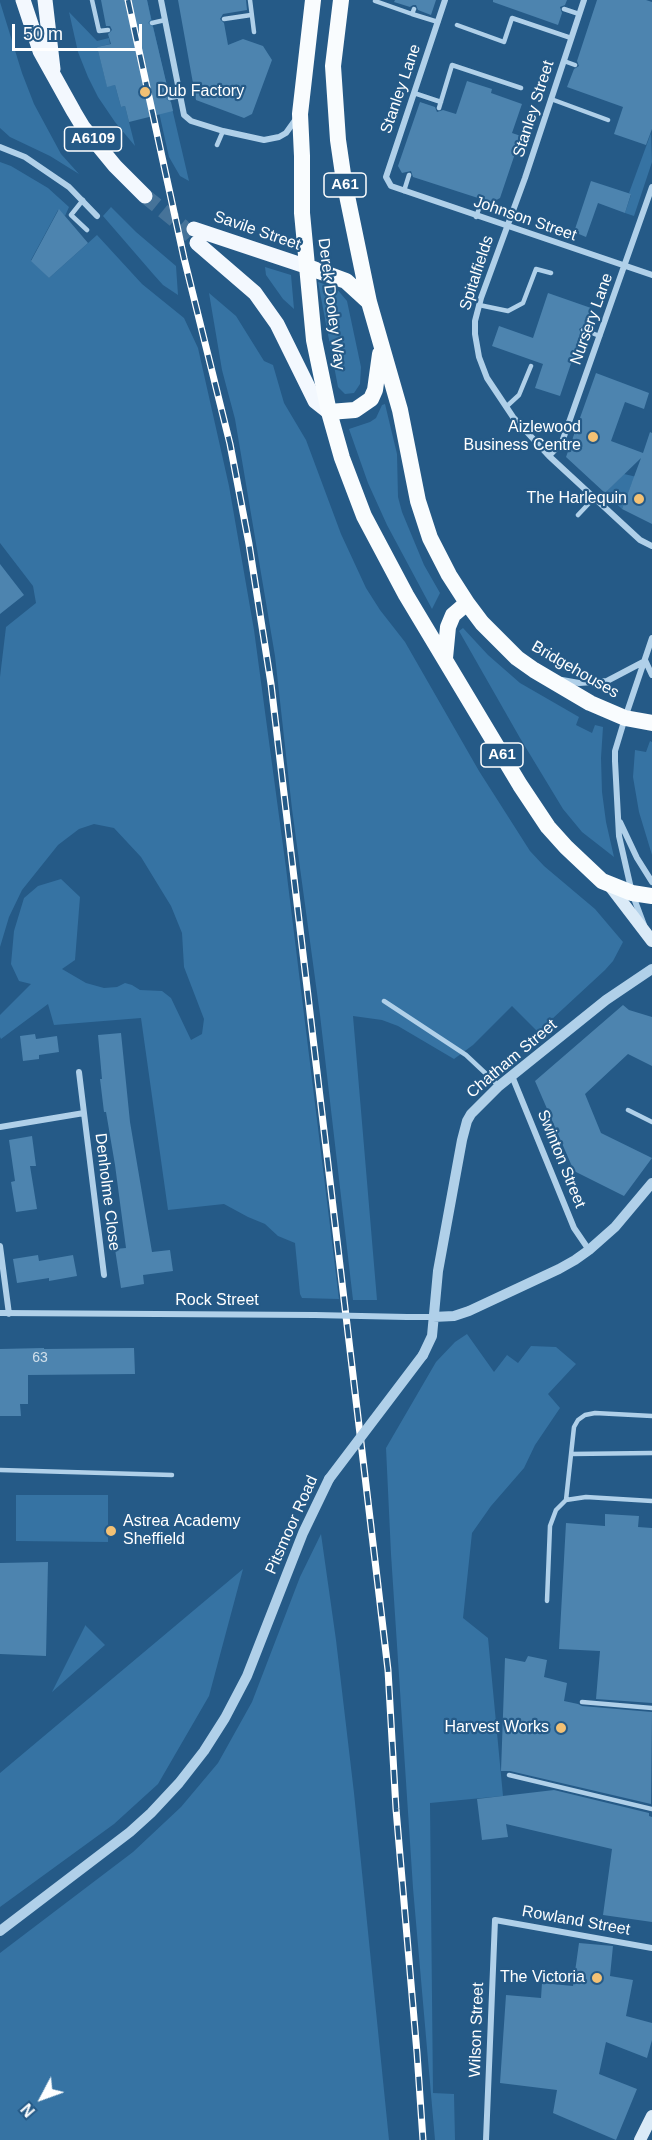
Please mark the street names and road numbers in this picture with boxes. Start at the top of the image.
street label: Stanley Lane [377,42,425,136]
street label: Stanley Street [509,58,559,160]
road number: A6109 [64,127,122,151]
road number: A61 [324,173,366,197]
street label: Johnson Street [471,192,579,246]
street label: Savile Street [211,207,303,255]
street label: Spitalfields [456,233,498,313]
street label: Derek Dooley Way [313,237,349,371]
street label: Nursery Lane [567,271,617,367]
street label: Bridgehouses [528,637,622,703]
road number: A61 [481,743,523,767]
street label: Chatham Street [463,1016,561,1102]
street label: Swinton Street [533,1107,589,1211]
street label: Denholme Close [90,1132,124,1252]
street label: Rock Street [175,1291,259,1311]
street label: Pitsmoor Road [262,1473,322,1577]
street label: Rowland Street [520,1902,632,1940]
street label: Wilson Street [466,1982,488,2078]

